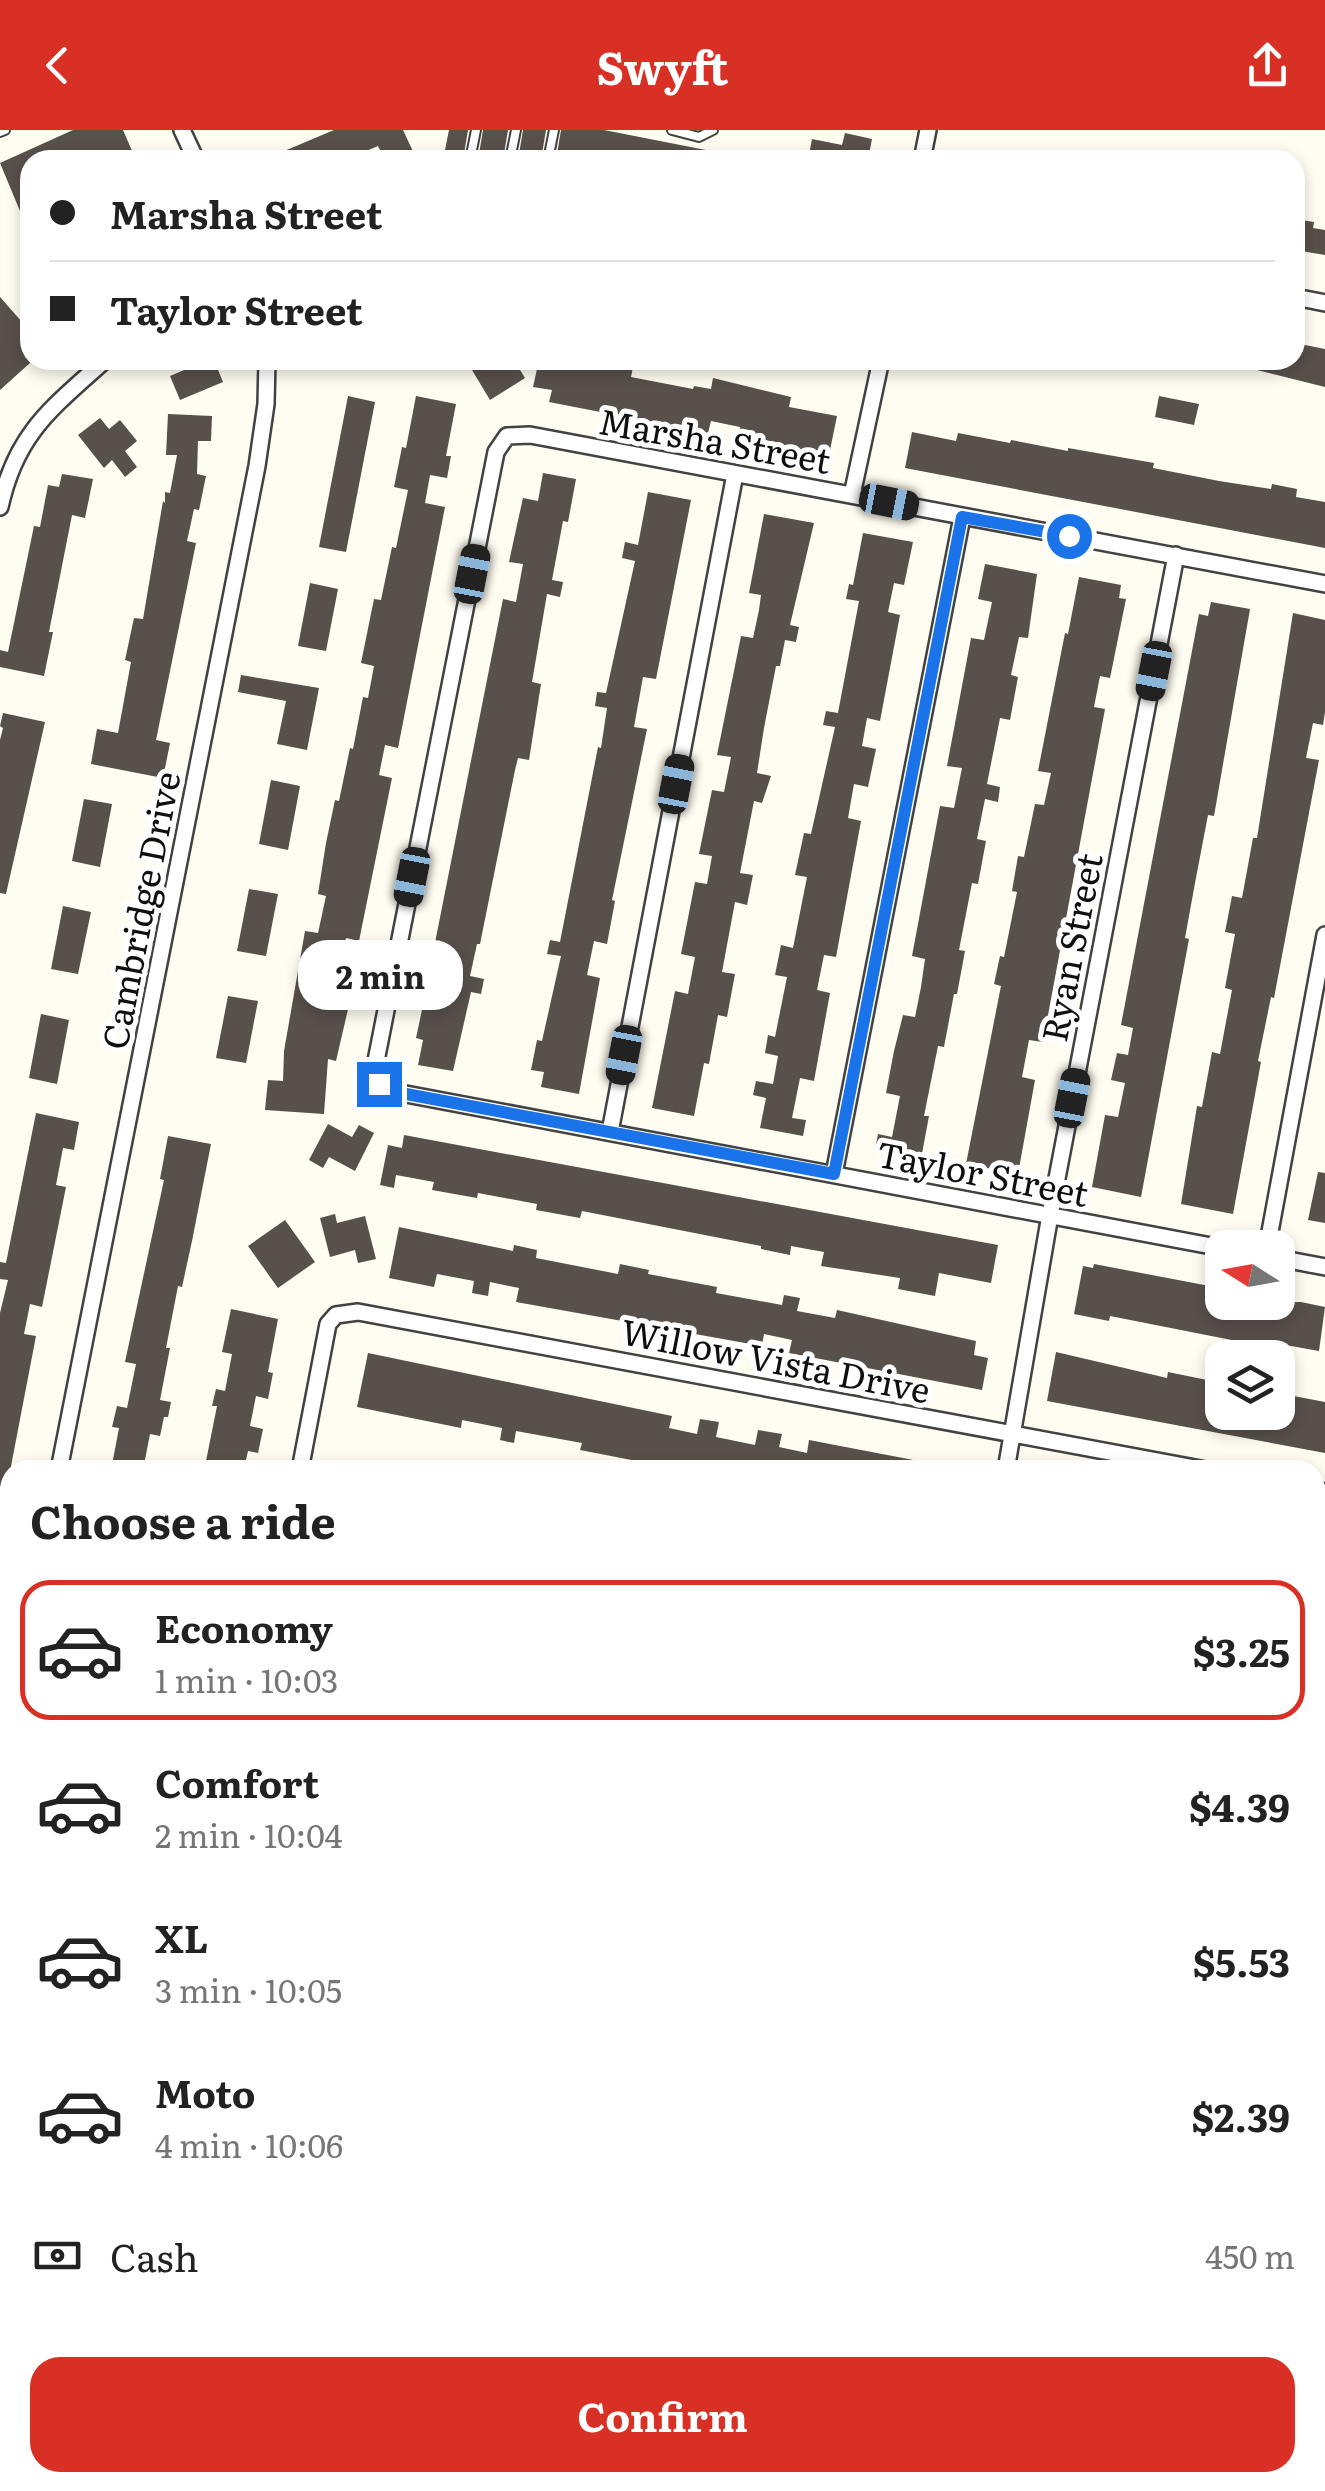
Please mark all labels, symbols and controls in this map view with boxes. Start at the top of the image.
text: Swyft [596,32,729,99]
icon: back [30,38,85,93]
icon: share [1240,38,1295,93]
text: Marsha Street [110,184,382,241]
text: Taylor Street [110,280,363,337]
street label: Marsha Street [595,393,835,485]
car [857,482,921,522]
route start [1047,514,1092,559]
car [452,542,492,606]
car [1134,639,1174,703]
car [656,752,696,816]
street label: Cambridge Drive [87,767,191,1053]
car [392,845,432,909]
street label: Ryan Street [1026,848,1114,1046]
callout: 2 min [296,939,462,1009]
text: 2 min [336,951,425,999]
car [604,1023,644,1087]
route end [357,1062,402,1107]
car [1052,1066,1092,1130]
street label: Taylor Street [873,1126,1093,1218]
north arrow [1205,1230,1295,1320]
map controls [1205,1230,1295,1430]
street label: Willow Vista Drive [617,1304,935,1414]
button: layers [1205,1340,1295,1430]
text: Choose a ride [30,1486,336,1553]
text: Economy [155,1598,333,1655]
icon: car [35,1605,125,1695]
text: $3.25 [1193,1622,1290,1679]
text: 1 min · 10:03 [155,1655,338,1703]
text: Comfort [155,1753,319,1810]
icon: car [35,1760,125,1850]
text: $4.39 [1189,1777,1290,1834]
text: 2 min · 10:04 [155,1810,342,1858]
text: XL [155,1908,208,1965]
icon: car [35,1915,125,2005]
text: $5.53 [1193,1932,1290,1989]
text: 3 min · 10:05 [155,1965,342,2013]
text: Moto [155,2063,255,2120]
icon: car [35,2070,125,2160]
text: $2.39 [1191,2087,1290,2144]
text: 4 min · 10:06 [155,2120,343,2168]
text: Cash [110,2227,199,2284]
icon: cash [30,2228,85,2283]
text: 450 m [1205,2231,1295,2279]
button: Confirm [30,2357,1295,2472]

